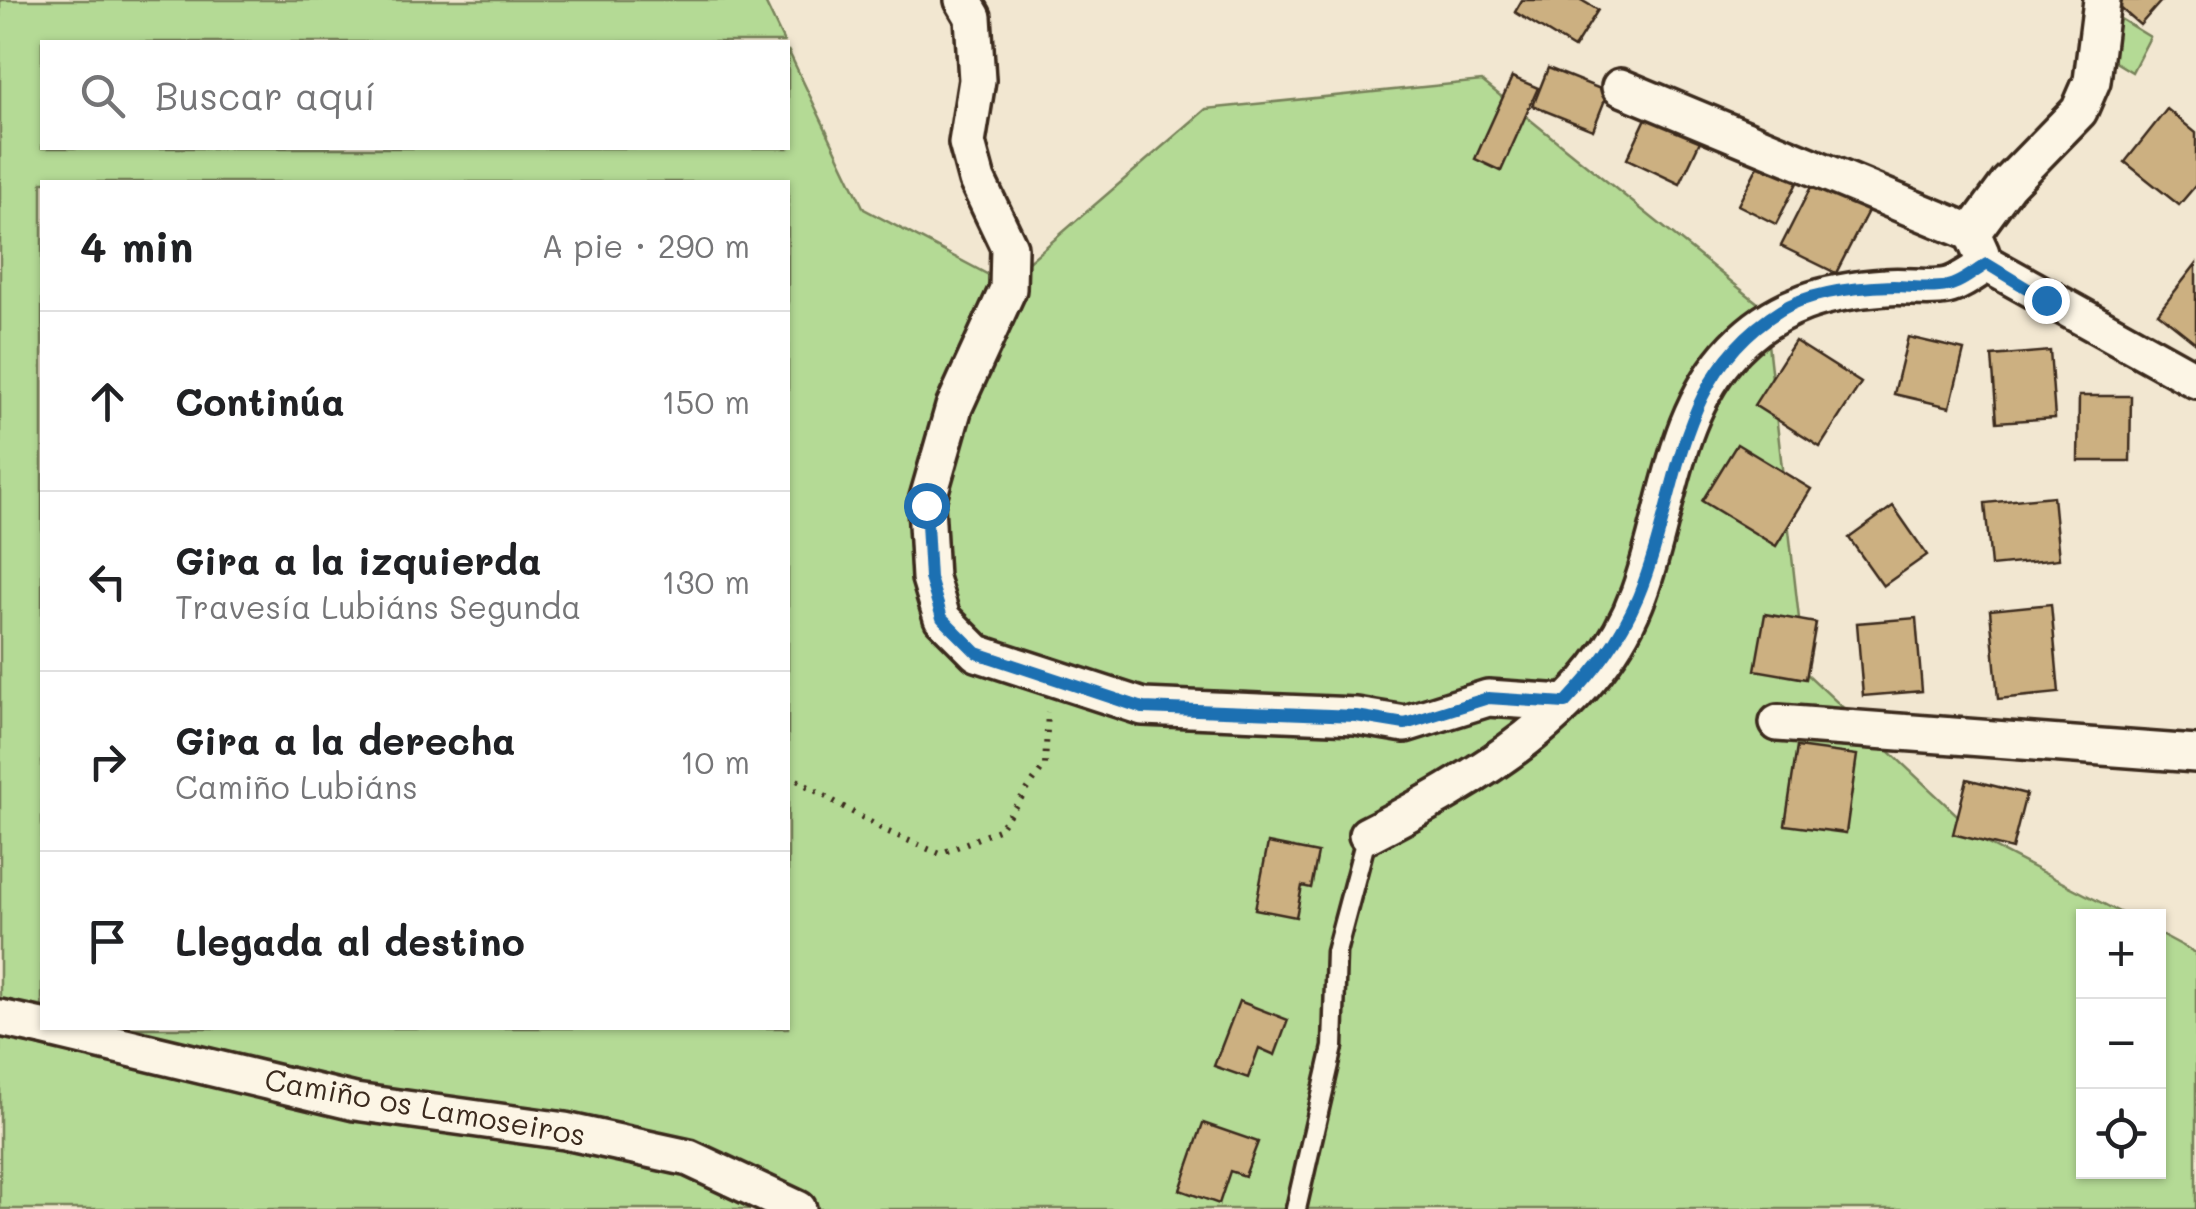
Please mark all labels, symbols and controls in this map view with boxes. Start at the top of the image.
search box [40,40,790,150]
icon: search [75,68,130,123]
text: Buscar aquí [155,70,376,120]
text: 4 min [80,218,193,273]
text: A pie · 290 m [542,224,750,266]
route end [2024,278,2070,324]
icon: ahead [80,374,135,429]
text: Continúa [175,376,345,426]
text: 150 m [662,380,750,422]
route start [904,483,950,529]
text: Gira a la izquierda [175,535,541,585]
icon: left [80,554,135,609]
text: 130 m [661,560,750,602]
text: Travesía Lubiáns Segunda [175,585,581,627]
text: Gira a la derecha [175,715,515,765]
icon: right [80,734,135,789]
text: 10 m [680,740,750,782]
text: Camiño Lubiáns [175,765,418,807]
map controls [2076,909,2166,1179]
button: + [2076,909,2166,999]
icon: arrive [80,914,135,969]
text: Llegada al destino [175,916,525,966]
button: − [2076,999,2166,1089]
street label: Camiño os Lamoseiros [262,1058,589,1154]
button: locate [2076,1089,2166,1179]

